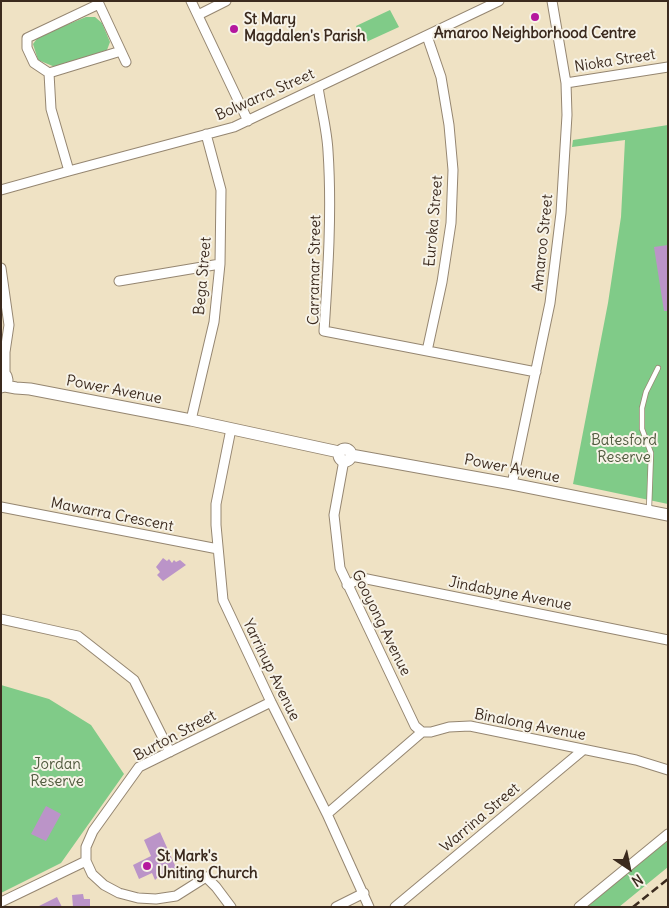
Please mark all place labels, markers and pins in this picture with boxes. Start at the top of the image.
place label: St Mary Magdalen's Parish [244,11,366,46]
marker: Amaroo Neighborhood Centre [529,11,541,23]
marker: St Mary Magdalen's Parish [228,23,240,35]
place label: Amaroo Neighborhood Centre [434,25,636,43]
place label: St Mark's Uniting Church [157,848,258,883]
marker: St Mark's Uniting Church [141,860,153,872]

